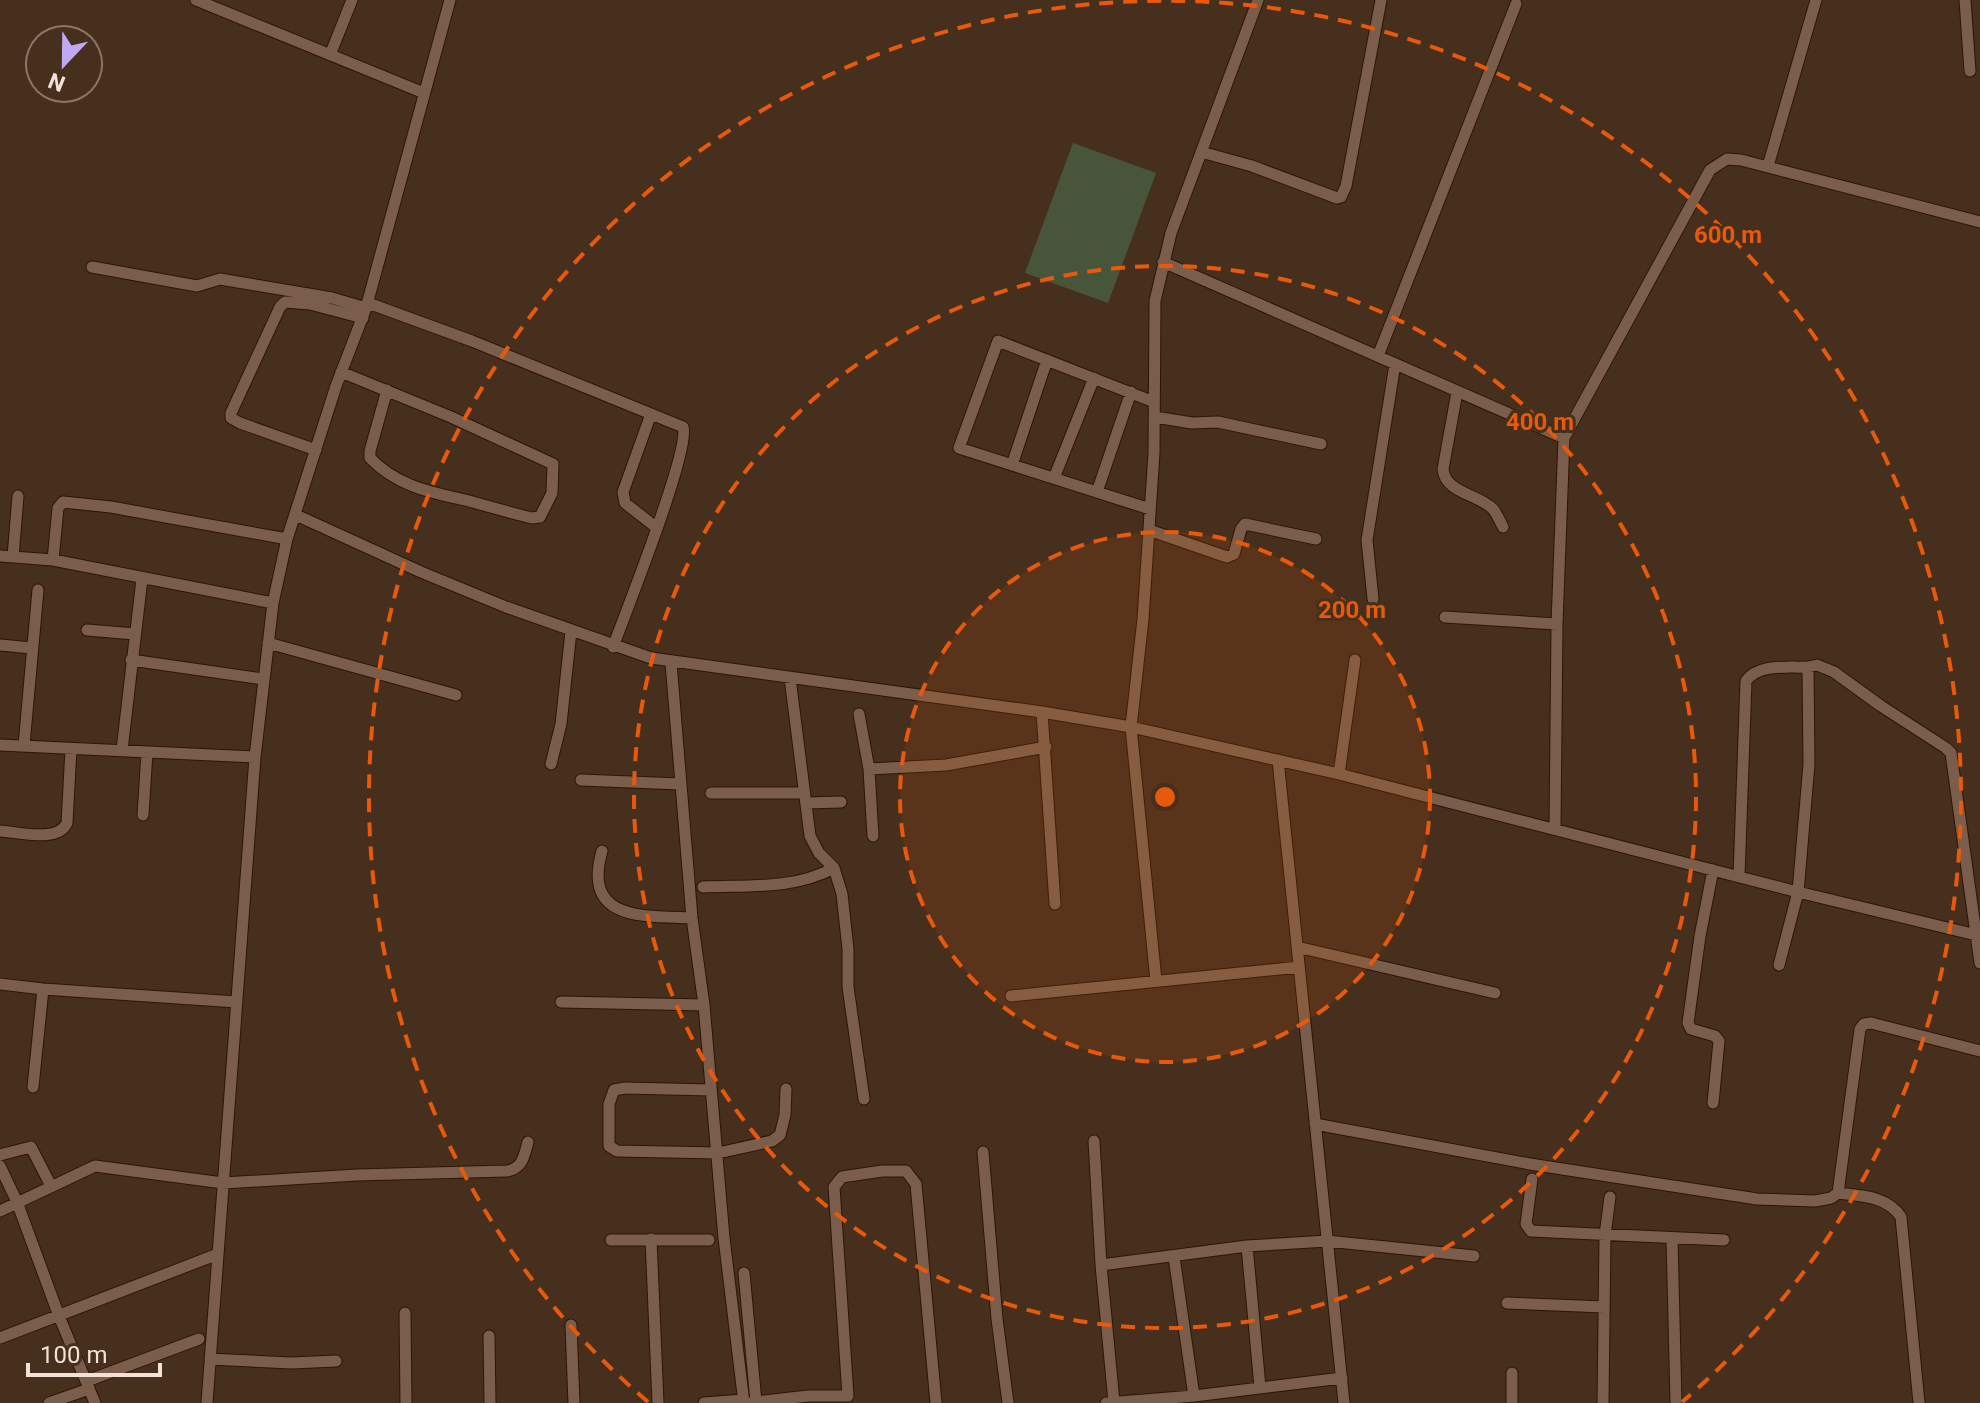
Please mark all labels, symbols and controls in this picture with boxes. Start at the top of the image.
north arrow [24,24,104,104]
text: N [45,68,69,97]
text: 600 m [1694,221,1762,249]
text: 400 m [1506,408,1574,436]
text: 200 m [1318,596,1386,624]
centre of rings [1151,783,1179,811]
scale bar [28,1327,160,1377]
text: 100 m [40,1341,107,1369]

